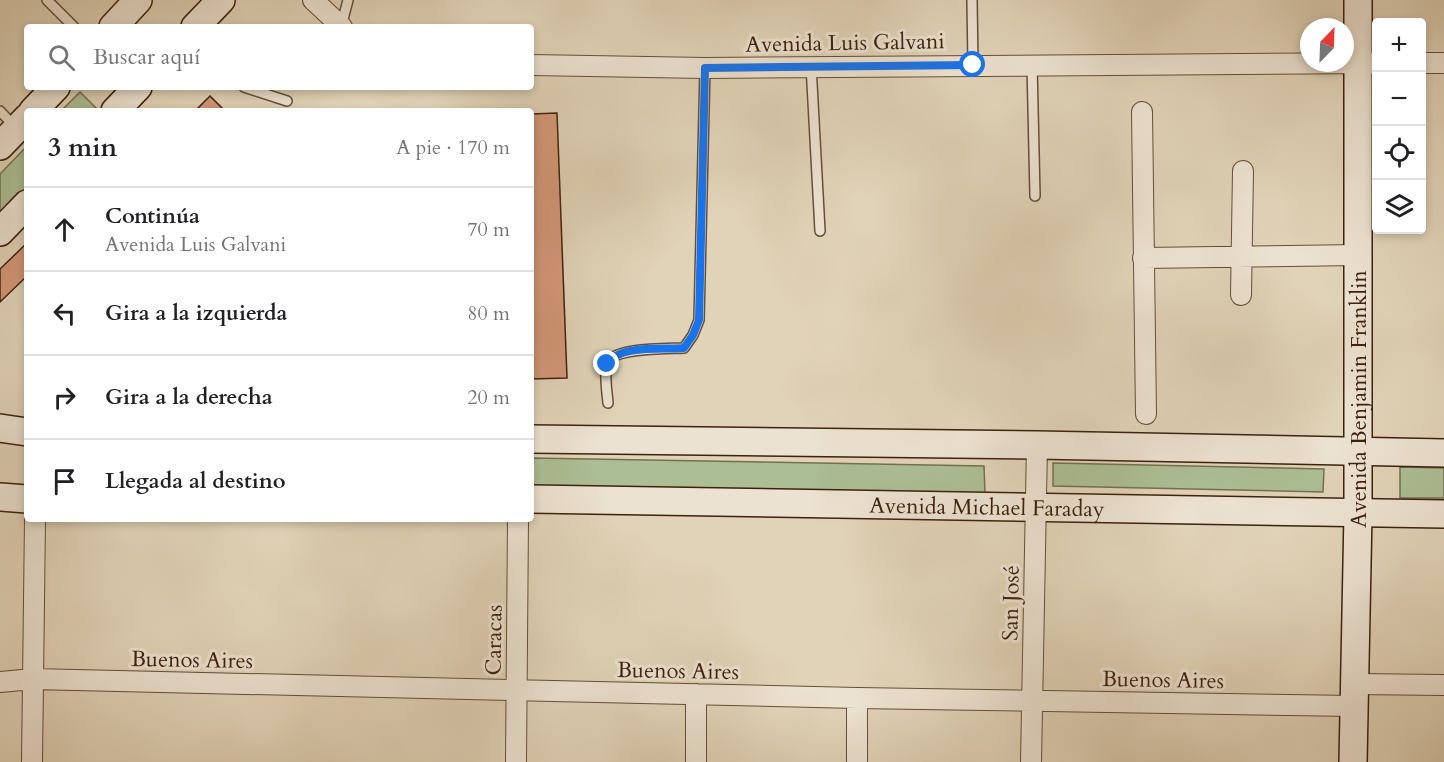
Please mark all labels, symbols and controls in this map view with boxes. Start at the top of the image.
north arrow [1300,18,1354,72]
map controls [1372,18,1426,234]
button: + [1372,18,1426,72]
search box [24,24,534,90]
street label: Avenida Luis Galvani [745,26,945,60]
icon: search [45,41,78,74]
text: Buscar aquí [93,42,200,72]
route start [959,51,985,77]
button: − [1372,72,1426,126]
button: locate [1372,126,1426,180]
text: 3 min [48,130,117,165]
text: A pie · 170 m [396,134,510,161]
button: layers [1372,180,1426,234]
text: Continúa [105,201,200,231]
icon: ahead [48,213,81,246]
text: 70 m [467,216,510,243]
text: Avenida Luis Galvani [105,231,286,258]
street label: Avenida Benjamin Franklin [1344,270,1374,528]
icon: left [48,297,81,330]
text: Gira a la izquierda [105,298,288,328]
text: 80 m [467,300,510,327]
route end [593,350,619,376]
icon: right [48,381,81,414]
text: Gira a la derecha [105,382,273,412]
text: 20 m [467,384,510,411]
icon: arrive [48,465,81,498]
text: Llegada al destino [105,466,286,496]
street label: Avenida Michael Faraday [869,491,1105,524]
street label: San José [995,565,1027,641]
street label: Caracas [478,604,510,676]
street label: Buenos Aires [131,644,253,676]
street label: Buenos Aires [617,655,739,687]
street label: Buenos Aires [1102,664,1224,696]

